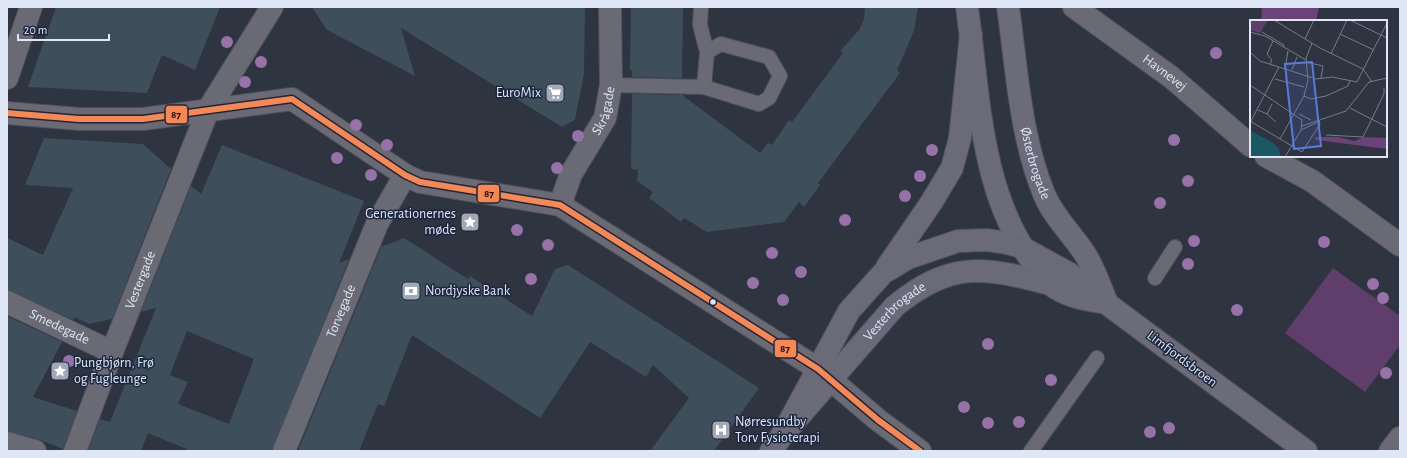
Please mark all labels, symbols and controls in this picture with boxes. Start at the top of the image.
scale bar [18,16,109,42]
inset map [1250,20,1387,157]
text: 20 m [24,24,47,36]
street label: Havnevej [1140,52,1189,94]
supermarket icon: EuroMix [544,82,566,104]
street label: Skrågade [589,85,618,138]
place label: EuroMix [496,86,541,100]
line badge: 87 [165,105,188,124]
text: 87 [171,109,181,120]
street label: Østerbrogade [1018,126,1053,202]
line badge: 87 [477,184,500,203]
text: 87 [484,188,494,199]
place label: Generationernes møde [365,207,456,237]
place icon: Generationernes møde [459,211,481,233]
street label: Vestergade [123,249,158,311]
street label: Vesterbrogade [861,279,928,344]
bank icon: Nordjyske Bank [400,280,422,302]
street label: Torvegade [324,283,358,340]
place label: Nordjyske Bank [425,284,511,298]
unlabelled marker [708,297,718,307]
street label: Smedegade [27,307,92,347]
street label: Limfjordsbroen [1144,328,1220,390]
line badge: 87 [774,339,797,358]
text: 87 [780,343,790,354]
place label: Pungbjørn, Frø og Fugleunge [74,356,154,386]
place icon: Pungbjørn, Frø og Fugleunge [49,360,71,382]
place label: Nørresundby Torv Fysioterapi [735,415,820,445]
hospital icon: Nørresundby Torv Fysioterapi [710,419,732,441]

